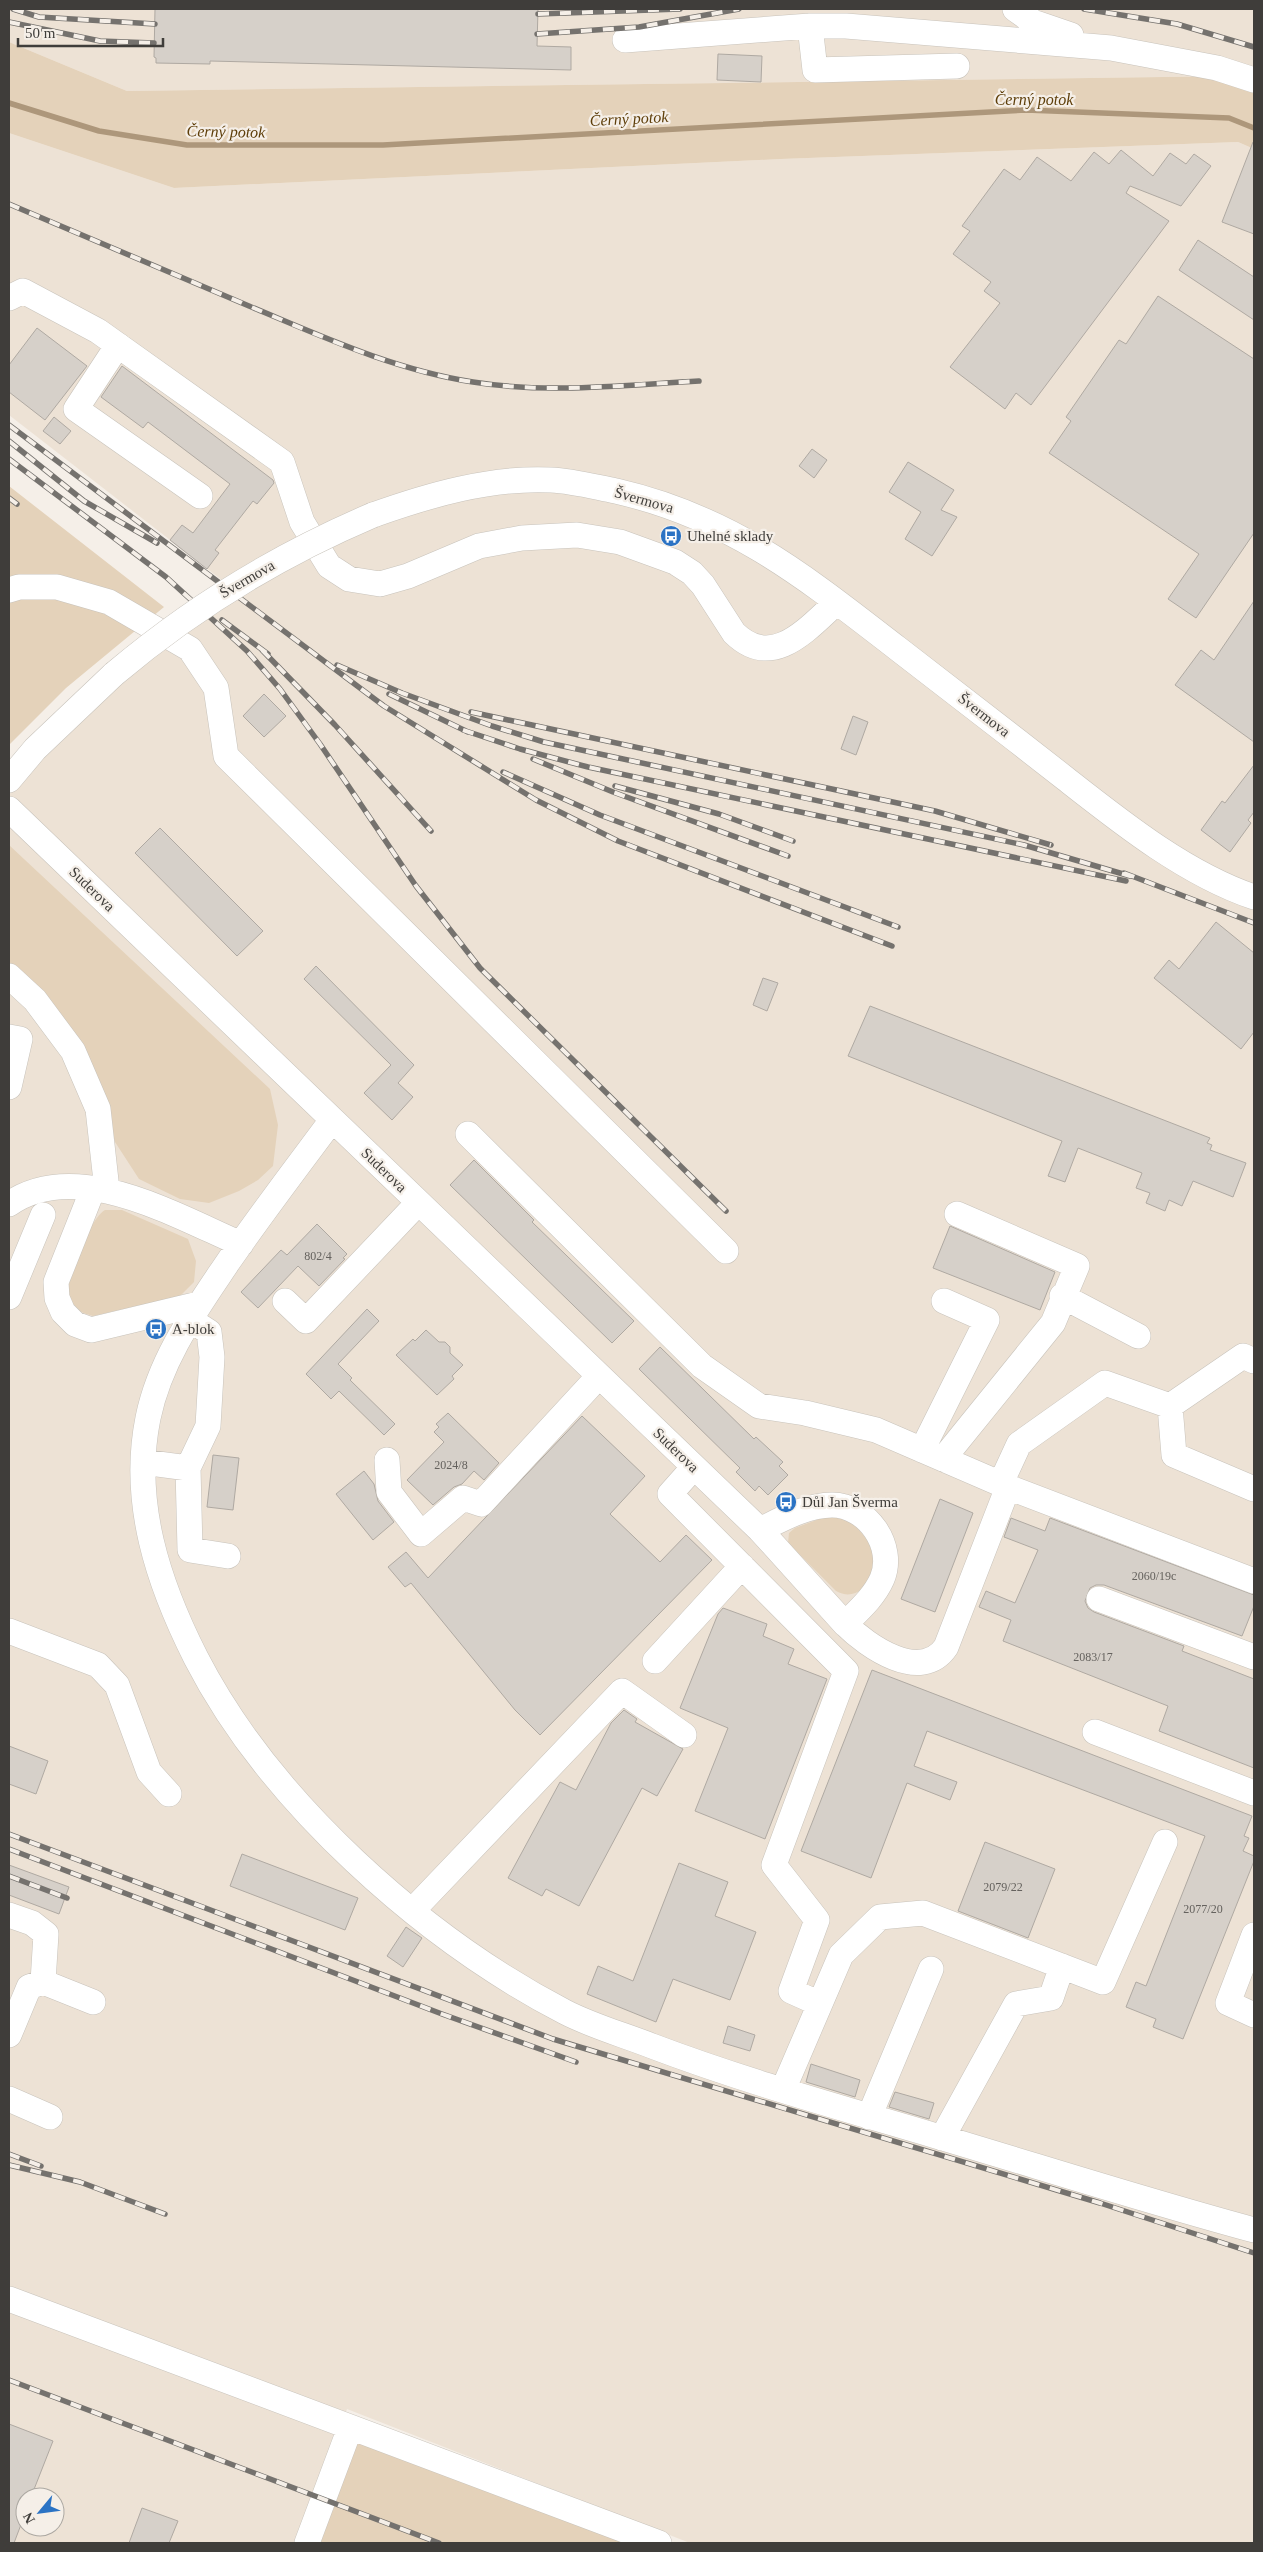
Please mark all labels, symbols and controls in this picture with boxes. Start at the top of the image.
scale bar [18,15,162,47]
text: 50 m [25,25,56,41]
water label: Černý potok [995,90,1074,109]
water label: Černý potok [589,107,670,130]
water label: Černý potok [187,121,266,142]
street label: Švermova [613,484,676,516]
bus stop icon: Uhelné sklady [659,524,683,548]
place label: Uhelné sklady [687,528,774,544]
street label: Švermova [217,557,278,601]
street label: Švermova [955,690,1013,740]
street label: Suderova [66,864,118,915]
street label: Suderova [358,1145,410,1196]
house number: 802/4 [304,1249,332,1263]
bus stop icon: A-blok [144,1317,168,1341]
place label: A-blok [172,1321,215,1337]
street label: Suderova [650,1425,702,1476]
house number: 2024/8 [434,1458,468,1472]
bus stop icon: Důl Jan Šverma [774,1490,798,1514]
place label: Důl Jan Šverma [802,1494,898,1510]
house number: 2060/19c [1132,1569,1176,1583]
house number: 2083/17 [1073,1650,1113,1664]
house number: 2079/22 [983,1880,1023,1894]
house number: 2077/20 [1183,1902,1223,1916]
north arrow [15,2487,65,2537]
text: N [20,2510,38,2526]

